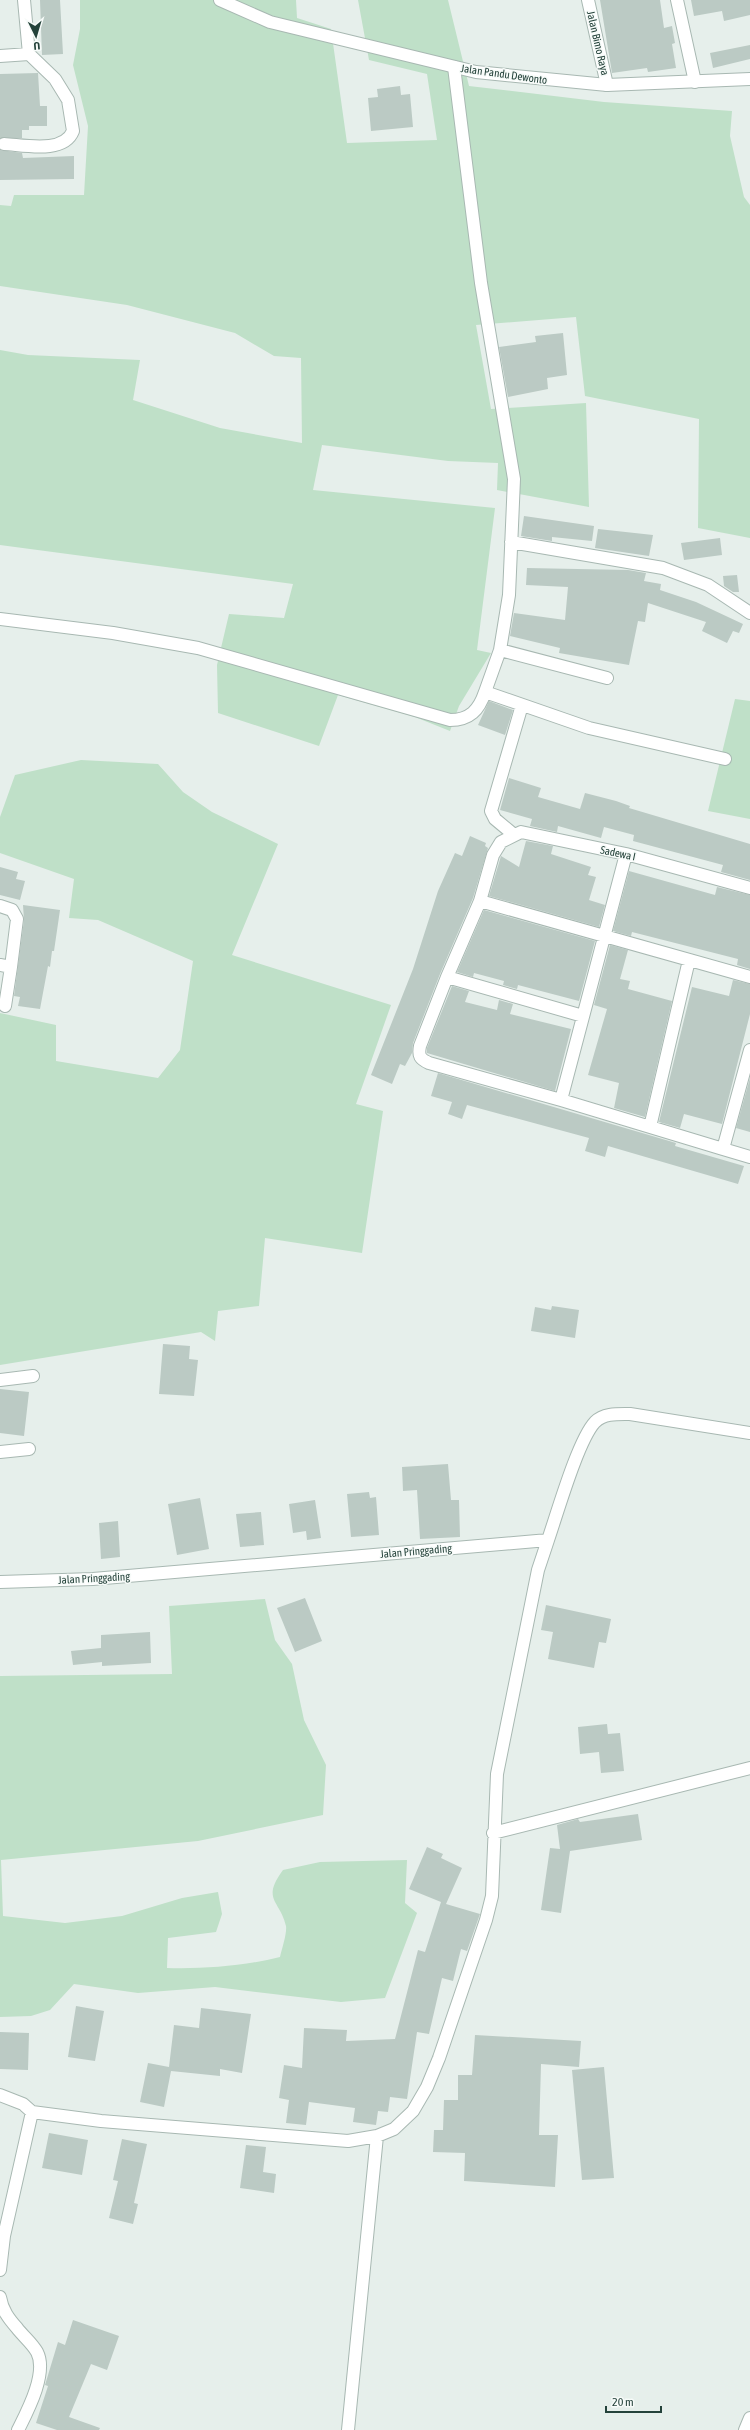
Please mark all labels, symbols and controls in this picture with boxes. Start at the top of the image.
street label: Jalan Bimo Raya [585,9,611,77]
north arrow [16,16,56,56]
text: U [33,40,41,52]
street label: Jalan Pandu Dewonto [460,62,548,86]
street label: Sadewa I [599,843,637,863]
street label: Jalan Pringgading [380,1542,453,1560]
street label: Jalan Pringgading [58,1570,131,1586]
scale bar [606,2388,661,2414]
text: 20 m [612,2395,634,2409]

